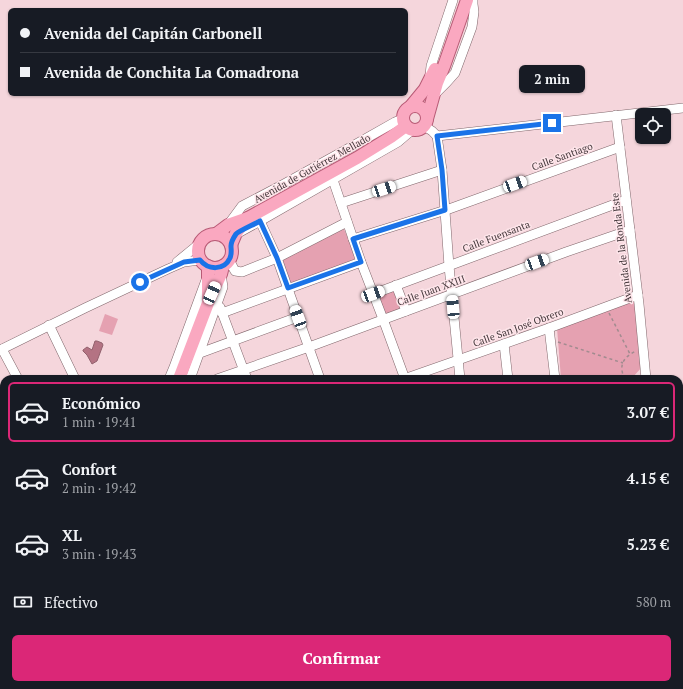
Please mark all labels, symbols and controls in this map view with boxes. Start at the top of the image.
text: Avenida del Capitán Carbonell [44,23,262,43]
text: Avenida de Conchita La Comadrona [44,62,299,82]
callout: 2 min [519,65,585,93]
text: 2 min [534,70,570,88]
map controls [635,108,671,144]
button: locate [635,108,671,144]
route end [543,114,561,132]
street label: Avenida de Gutiérrez Mellado [252,131,373,206]
street label: Calle Santiago [530,139,595,174]
car [502,174,528,194]
car [371,180,397,198]
street label: Avenida de la Ronda Este [608,192,635,304]
street label: Calle Fuensanta [461,218,532,255]
car [524,252,550,272]
street label: Calle Juan XXIII [395,272,467,309]
route start [131,273,149,291]
car [202,280,222,306]
car [360,284,386,304]
car [446,295,460,319]
car [288,304,308,330]
street label: Calle San José Obrero [471,305,566,350]
text: Económico [62,393,140,413]
icon: car [14,394,50,430]
text: 3.07 € [627,402,669,422]
text: 1 min · 19:41 [62,413,136,431]
text: Confort [62,459,117,479]
icon: car [14,460,50,496]
text: 4.15 € [627,468,669,488]
text: 2 min · 19:42 [62,479,136,497]
text: XL [62,525,82,545]
icon: car [14,526,50,562]
text: 5.23 € [627,534,669,554]
text: 3 min · 19:43 [62,545,136,563]
icon: cash [12,591,34,613]
text: Efectivo [44,592,98,612]
text: 580 m [636,593,671,611]
button: Confirmar [12,635,671,681]

